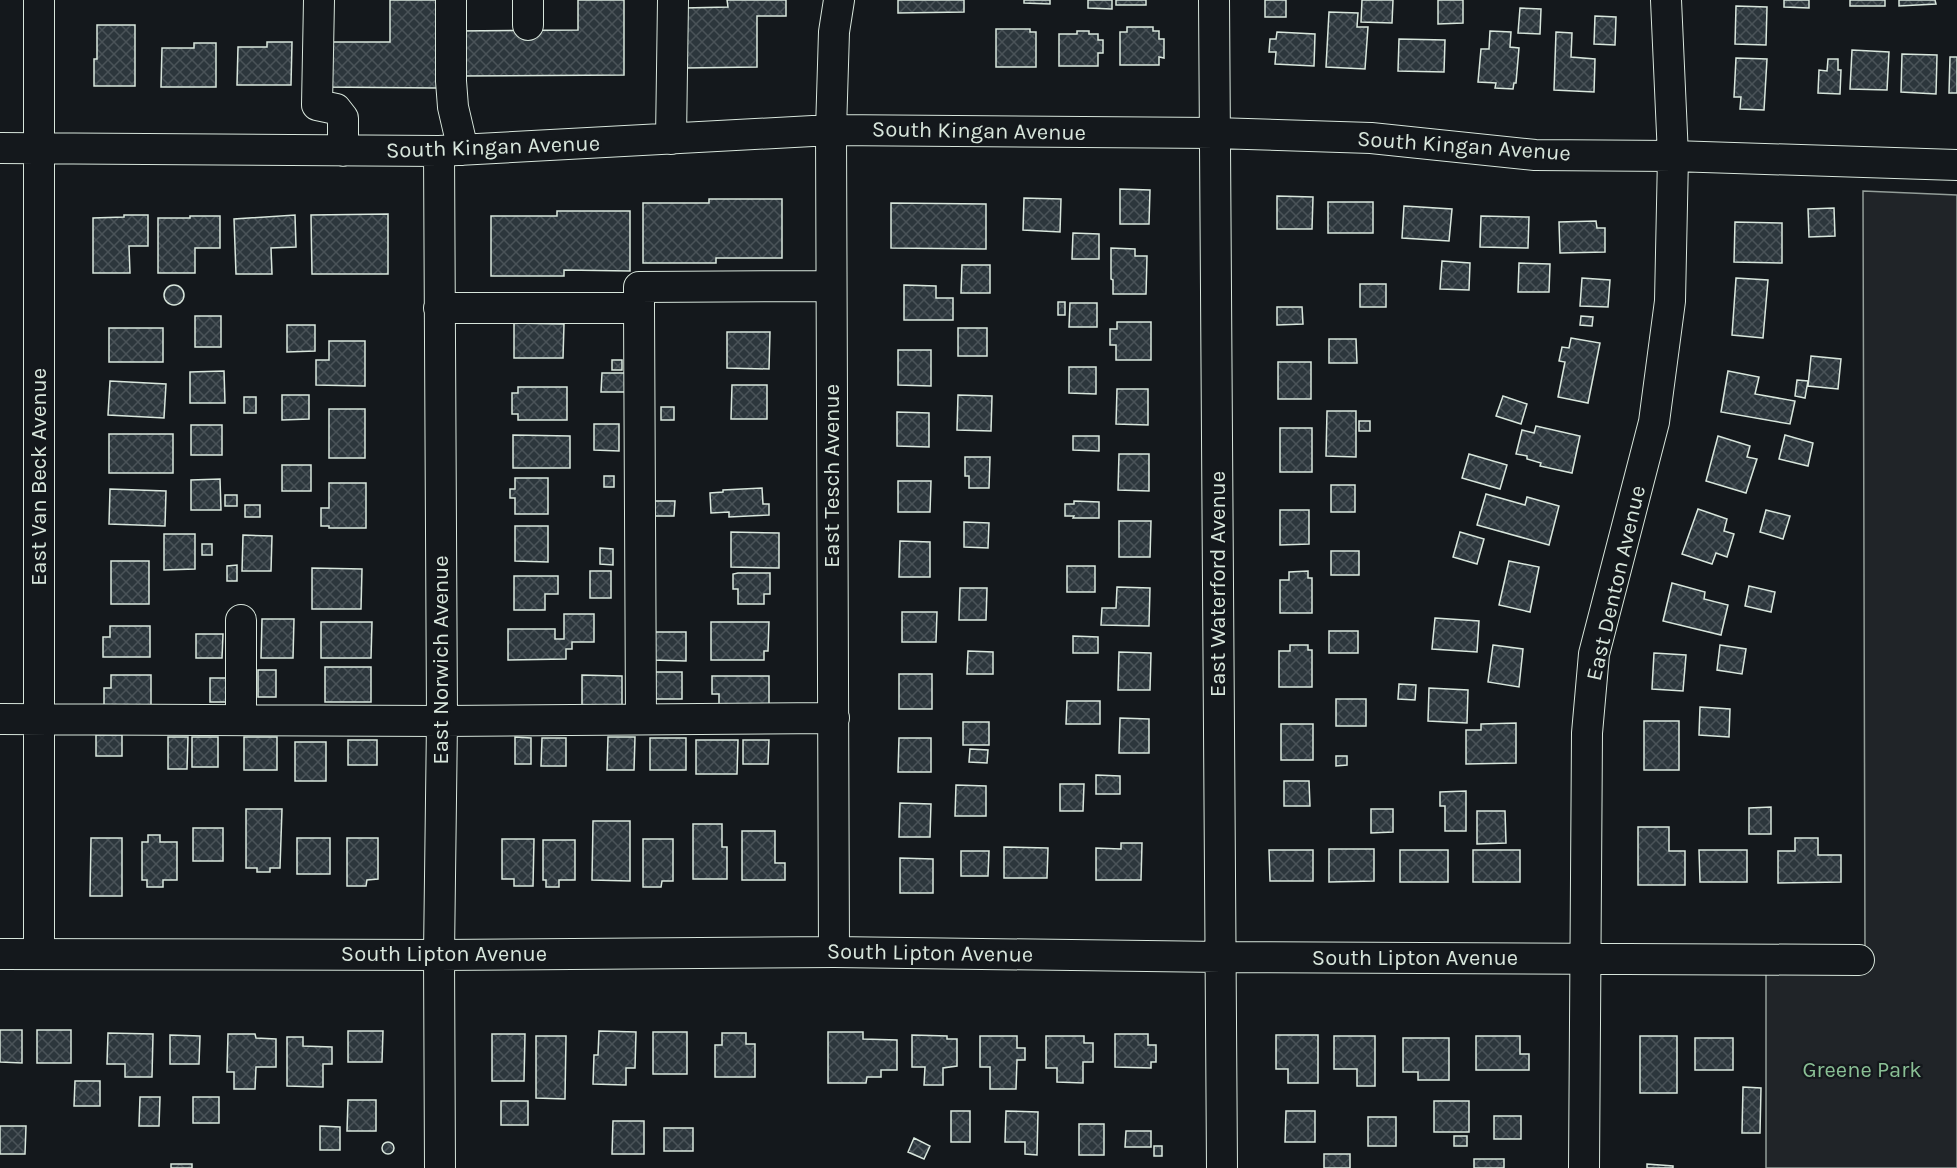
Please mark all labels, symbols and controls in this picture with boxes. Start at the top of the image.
street label: South Kingan Avenue [872,116,1086,146]
street label: South Kingan Avenue [1356,126,1572,166]
street label: South Kingan Avenue [386,130,600,164]
street label: East Van Beck Avenue [26,368,52,586]
street label: East Tesch Avenue [819,384,845,568]
street label: East Waterford Avenue [1205,471,1231,697]
street label: East Denton Avenue [1581,483,1651,683]
street label: East Norwich Avenue [428,555,454,765]
street label: South Lipton Avenue [827,938,1033,968]
street label: South Lipton Avenue [341,941,547,967]
street label: South Lipton Avenue [1312,945,1518,971]
park label: Greene Park [1802,1057,1922,1083]

